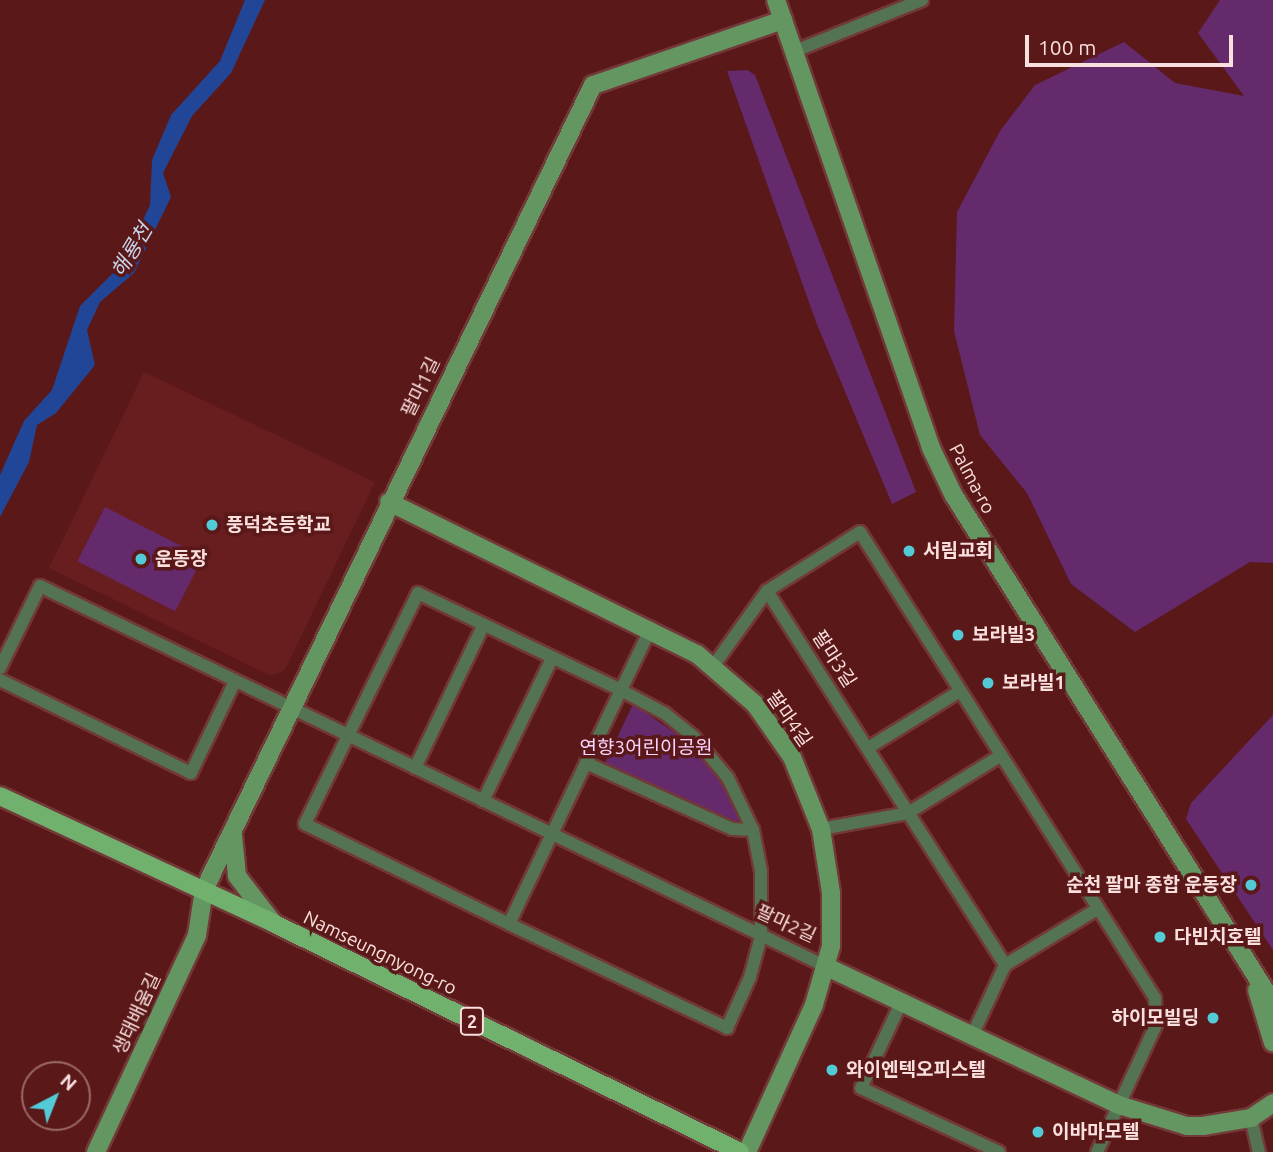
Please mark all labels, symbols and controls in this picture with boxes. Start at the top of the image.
scale bar [1028,21,1236,65]
text: 100 m [1038,35,1096,59]
water label: 해룡천 [105,219,157,281]
street label: 팔마1길 [397,354,445,420]
street label: Palma-ro [944,440,1000,518]
place label: 풍덕초등학교 [226,514,331,536]
marker: 풍덕초등학교 [204,517,220,533]
place label: 서림교회 [923,540,993,562]
marker: 서림교회 [901,543,917,559]
place label: 운동장 [155,548,207,570]
marker: 운동장 [133,551,149,567]
place label: 보라빌3 [972,624,1035,646]
street label: 팔마3길 [807,626,861,692]
marker: 보라빌3 [950,627,966,643]
place label: 보라빌1 [1002,672,1065,694]
marker: 보라빌1 [980,675,996,691]
street label: 팔마4길 [762,687,816,751]
park label: 연향3어린이공원 [579,737,713,759]
place label: 순천 팔마 종합 운동장 [1066,874,1237,896]
marker: 순천 팔마 종합 운동장 [1243,877,1259,893]
street label: 팔마2길 [753,900,819,948]
street label: Namseungnyong-ro [300,906,460,1000]
place label: 다빈치호텔 [1174,926,1261,948]
marker: 다빈치호텔 [1152,929,1168,945]
street label: 생태배움길 [108,970,166,1058]
road number: 2 [460,1006,484,1036]
place label: 하이모빌딩 [1112,1007,1199,1029]
marker: 하이모빌딩 [1205,1010,1221,1026]
place label: 와이엔텍오피스텔 [846,1059,986,1081]
north arrow [21,1061,91,1131]
marker: 와이엔텍오피스텔 [824,1062,840,1078]
text: N [56,1069,81,1095]
place label: 이바마모텔 [1052,1121,1139,1143]
marker: 이바마모텔 [1030,1124,1046,1140]

